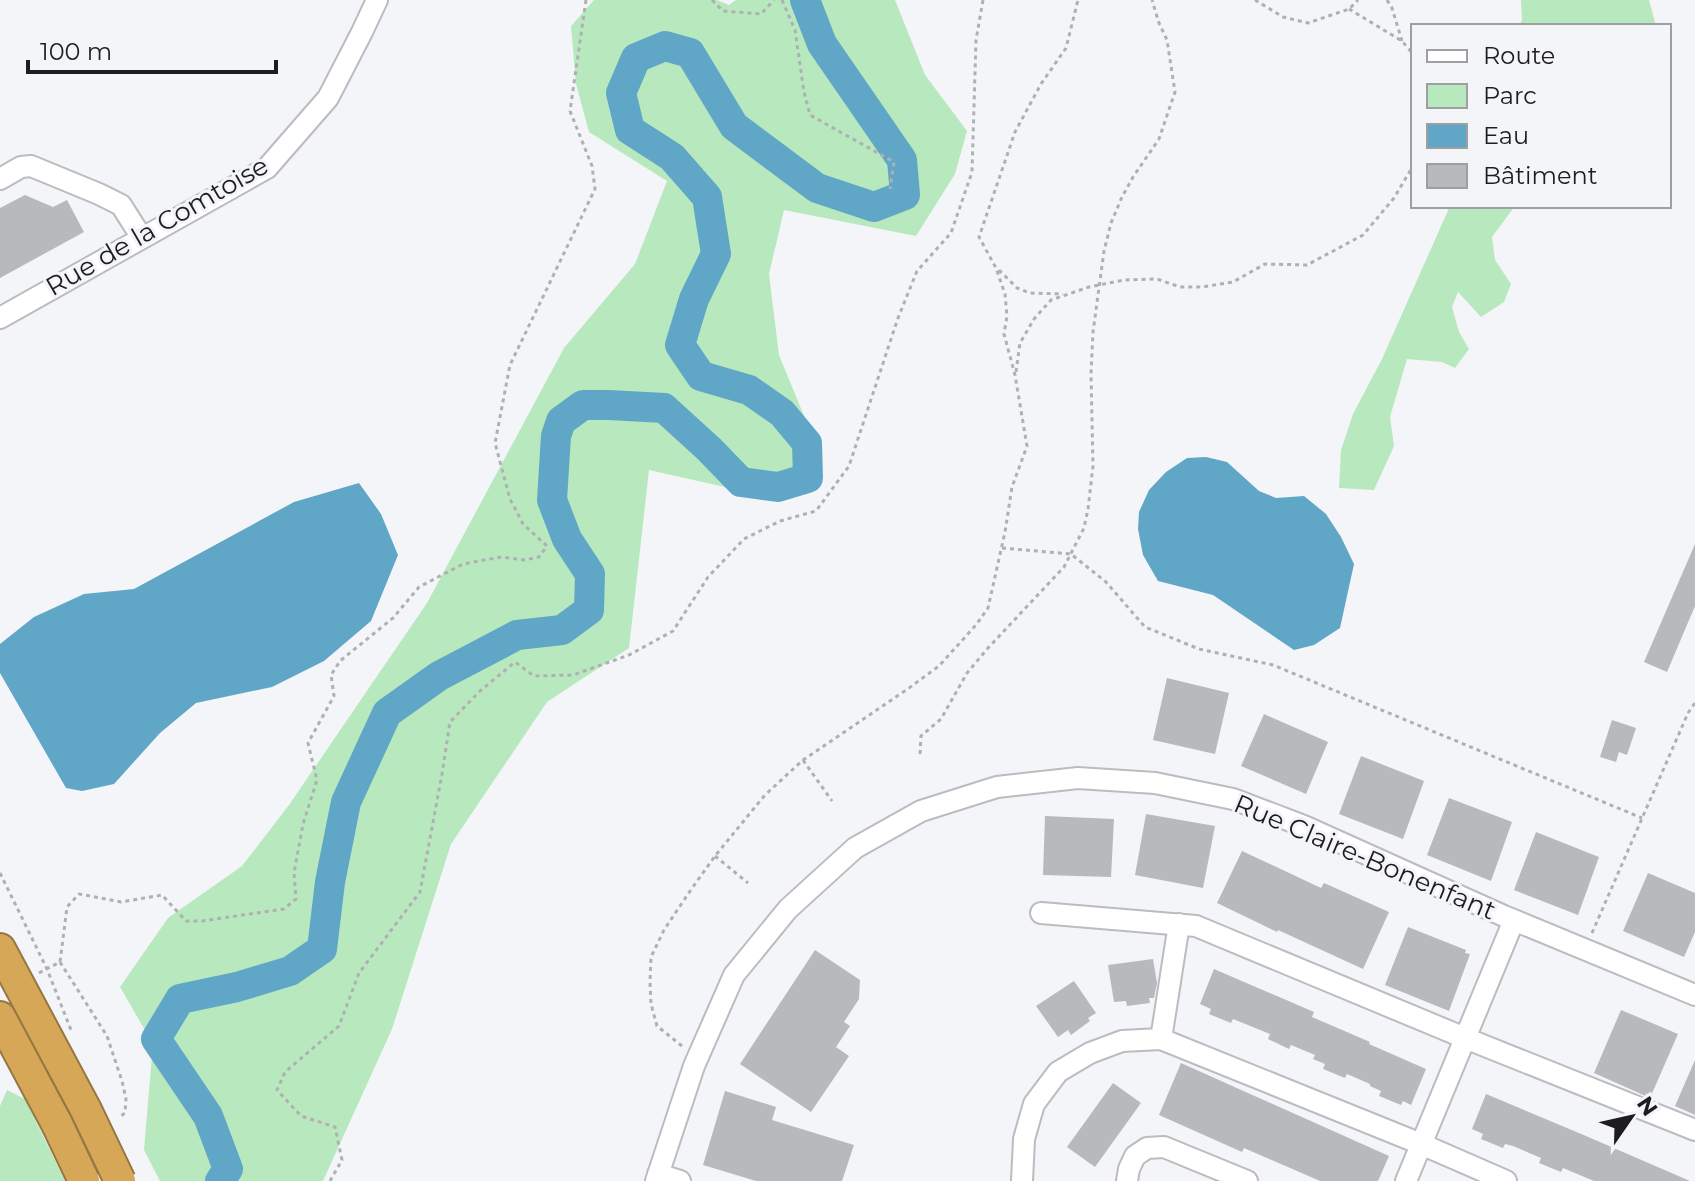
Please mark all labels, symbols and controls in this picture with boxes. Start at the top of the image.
scale bar [28,24,276,74]
legend [1411,24,1671,208]
text: 100 m [40,37,112,66]
text: Route [1483,41,1555,70]
text: Parc [1483,81,1537,110]
text: Eau [1483,121,1529,150]
street label: Rue de la Comtoise [40,149,274,303]
text: Bâtiment [1483,161,1598,190]
street label: Rue Claire-Bonenfant [1229,787,1501,927]
north arrow [1591,1077,1671,1157]
text: N [1631,1091,1663,1121]

